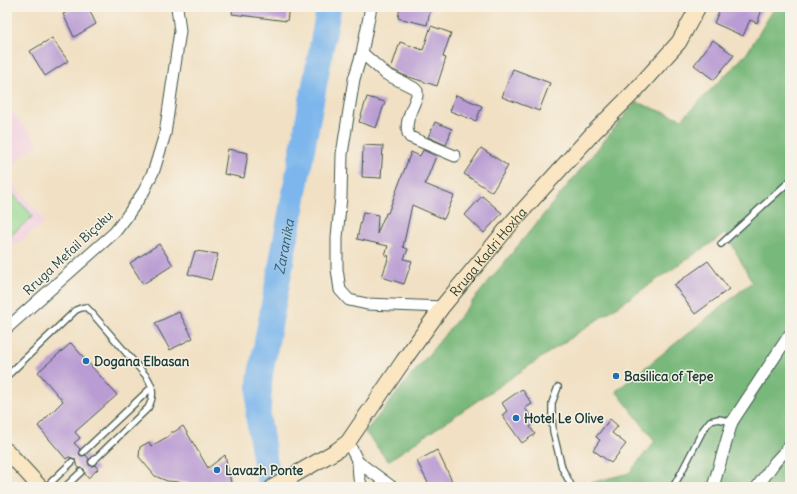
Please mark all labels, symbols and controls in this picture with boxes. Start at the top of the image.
street label: Rruga Kadri Hoxha [446,204,530,300]
street label: Rruga Mefail Biçaku [20,207,117,299]
water label: Zaranika [270,217,298,276]
place label: Dogana Elbasan [94,353,190,370]
marker: Dogana Elbasan [81,356,91,366]
place label: Basilica of Tepe [624,368,714,385]
marker: Basilica of Tepe [611,371,621,381]
place label: Hotel Le Olive [524,410,604,427]
marker: Hotel Le Olive [511,413,521,423]
place label: Lavazh Ponte [225,462,303,479]
marker: Lavazh Ponte [212,465,222,475]

